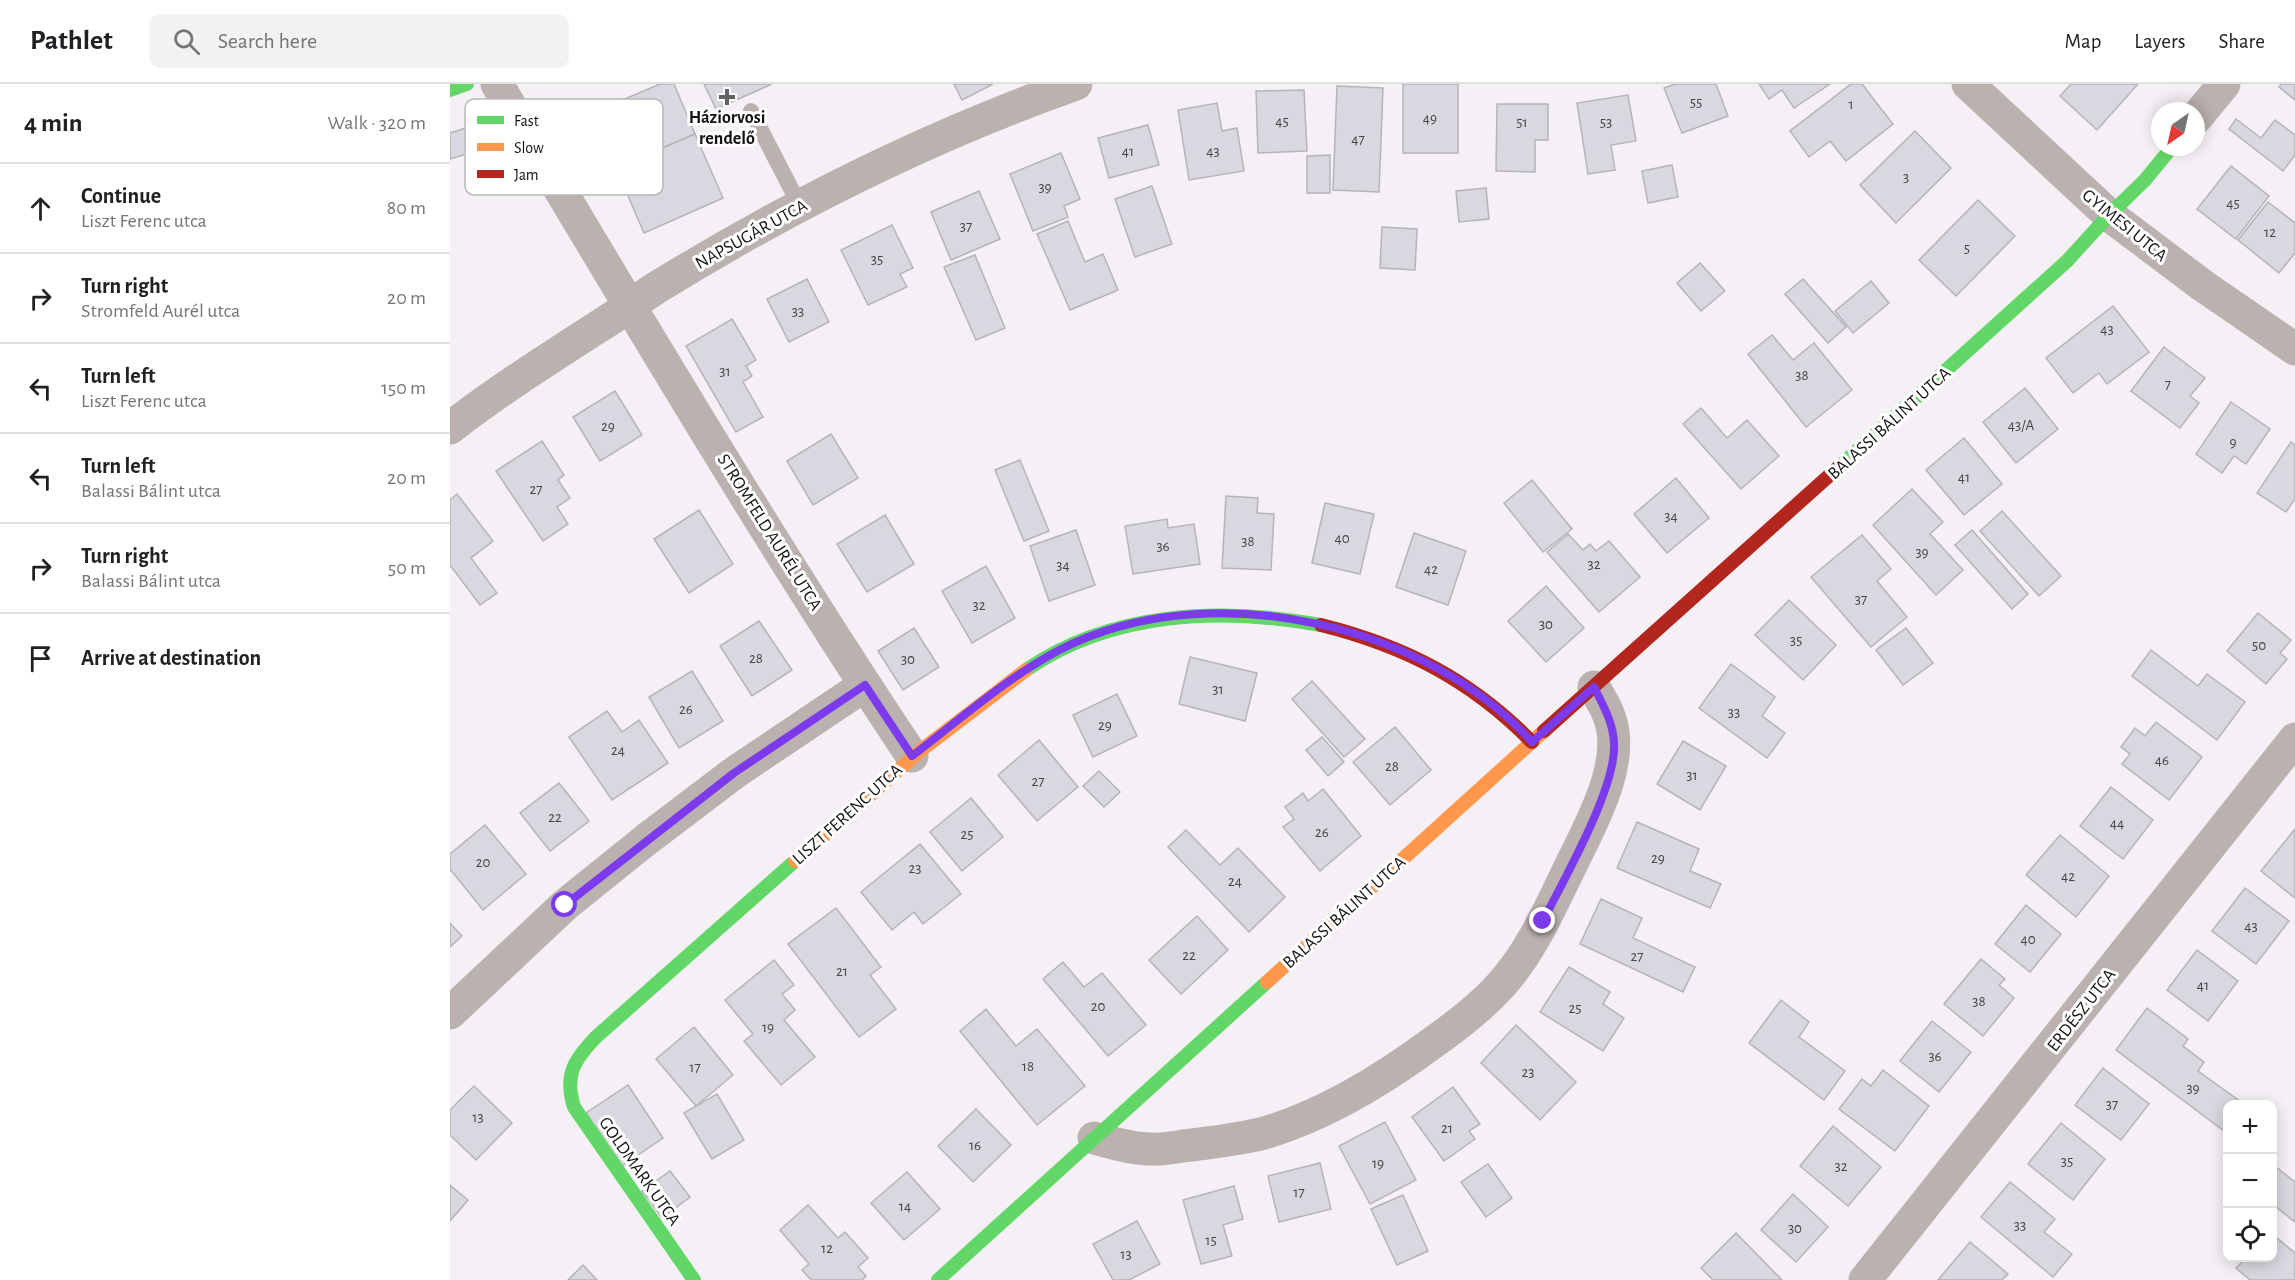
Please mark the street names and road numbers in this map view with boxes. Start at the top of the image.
street label: GYIMESI UTCA [2079,186,2171,266]
street label: NAPSUGÁR UTCA [691,194,811,273]
street label: BALASSI BÁLINT UTCA [1823,362,1955,483]
street label: STROMFELD AURÉL UTCA [714,450,828,614]
street label: LISZT FERENC UTCA [789,761,906,869]
street label: BALASSI BÁLINT UTCA [1278,851,1410,972]
street label: ERDÉSZ UTCA [2042,964,2120,1055]
street label: GOLDMARK UTCA [595,1114,684,1230]

